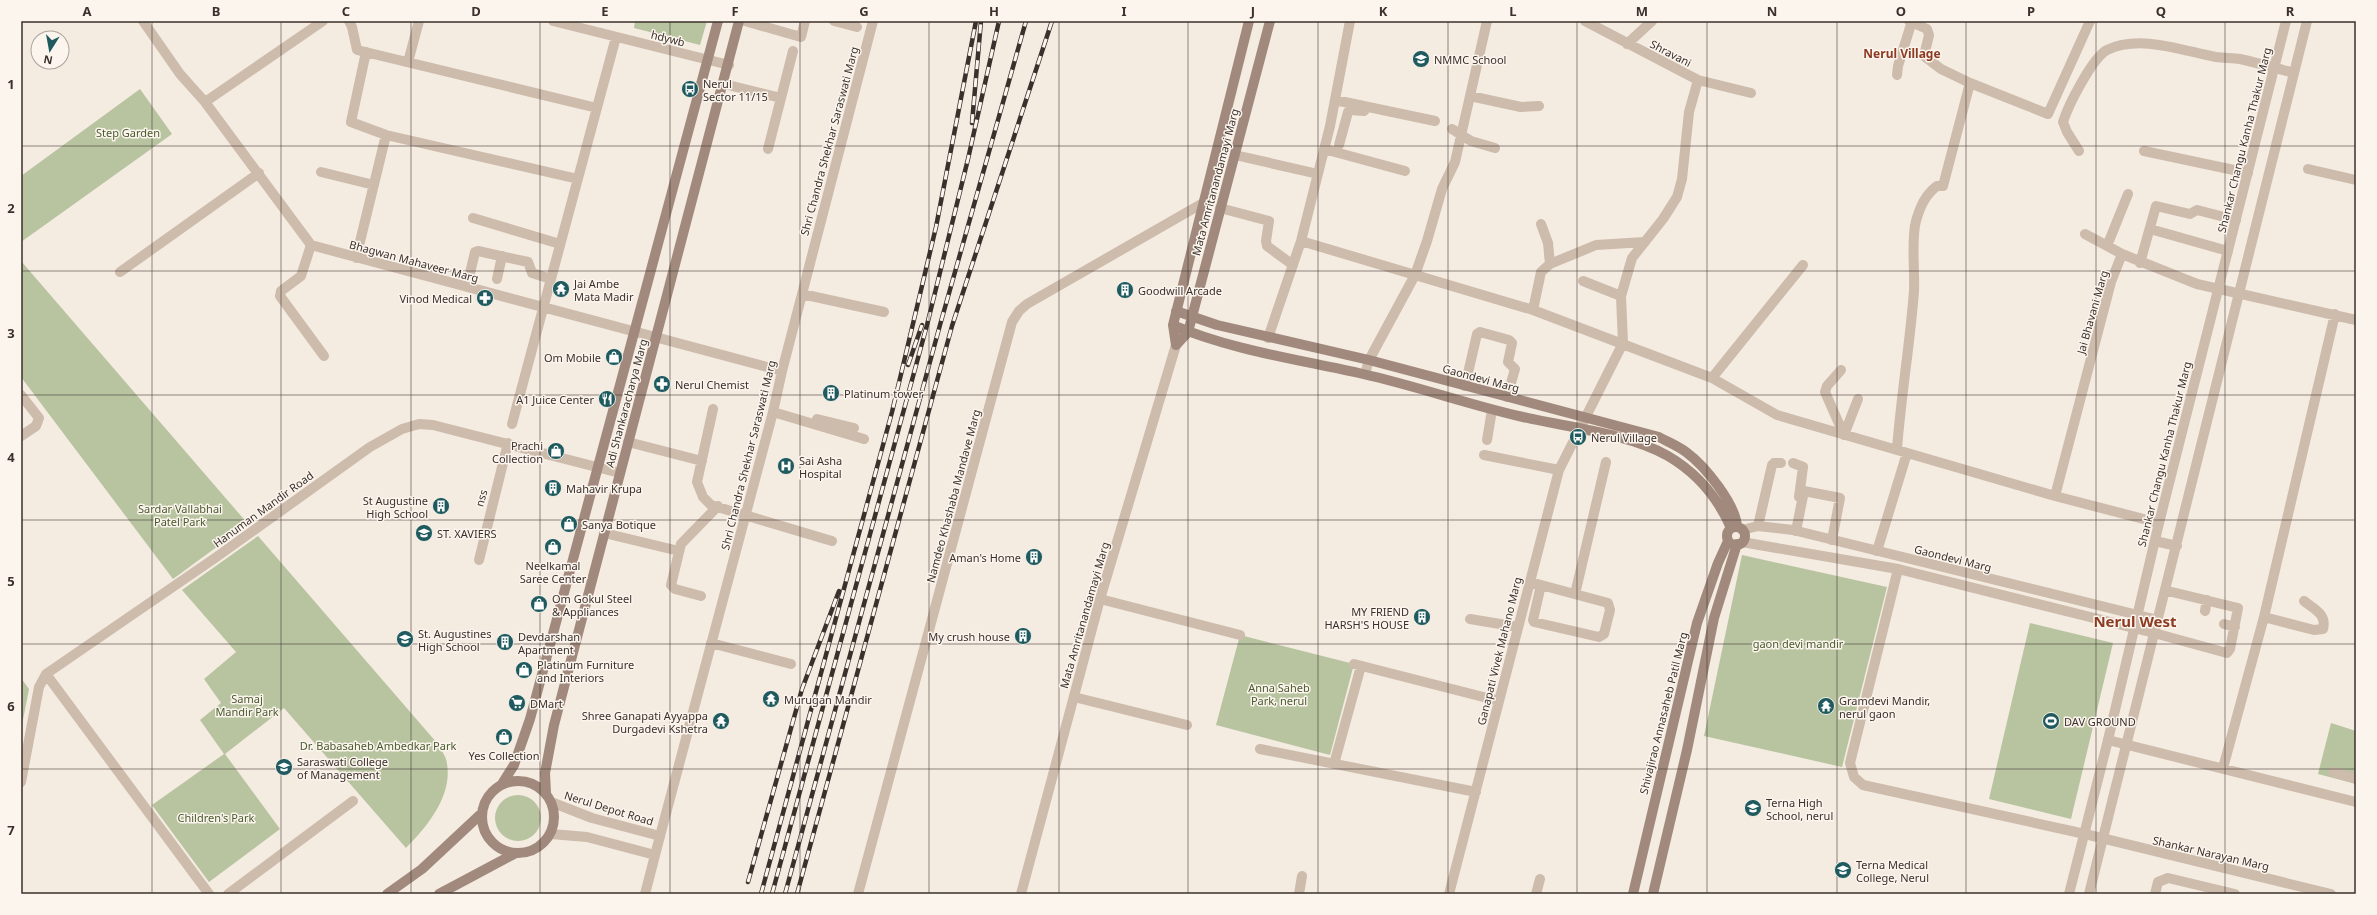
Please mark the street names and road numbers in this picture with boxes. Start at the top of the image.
street label: hdywb [649,27,687,50]
street label: Shravani [1648,36,1694,70]
street label: Shri Chandra Shekhar Saraswati Marg [797,45,861,237]
street label: Shankar Changu Kanha Thakur Marg [2214,46,2274,234]
street label: Mata Amritanandamayi Marg [1188,107,1242,257]
street label: Bhagwan Mahaveer Marg [348,237,480,285]
street label: Jai Bhavani Marg [2073,268,2111,357]
street label: Adi Shankaracharya Marg [602,337,650,469]
street label: Shri Chandra Shekhar Saraswati Marg [717,359,779,551]
street label: Shankar Changu Kanha Thakur Marg [2134,360,2194,548]
street label: Gaondevi Marg [1441,361,1521,395]
street label: Namdeo Khashaba Mandave Marg [923,408,983,584]
street label: Hanuman Mandir Road [210,468,316,550]
street label: nss [472,488,490,508]
street label: Mata Amritanandamayi Marg [1056,540,1112,690]
street label: Gaondevi Marg [1913,541,1993,575]
street label: Ganapati Vivek Mahano Marg [1473,575,1525,727]
street label: Shivajirao Annasaheb Patil Marg [1636,630,1690,796]
street label: Nerul Depot Road [563,787,655,829]
street label: Shankar Narayan Marg [2151,832,2271,874]

